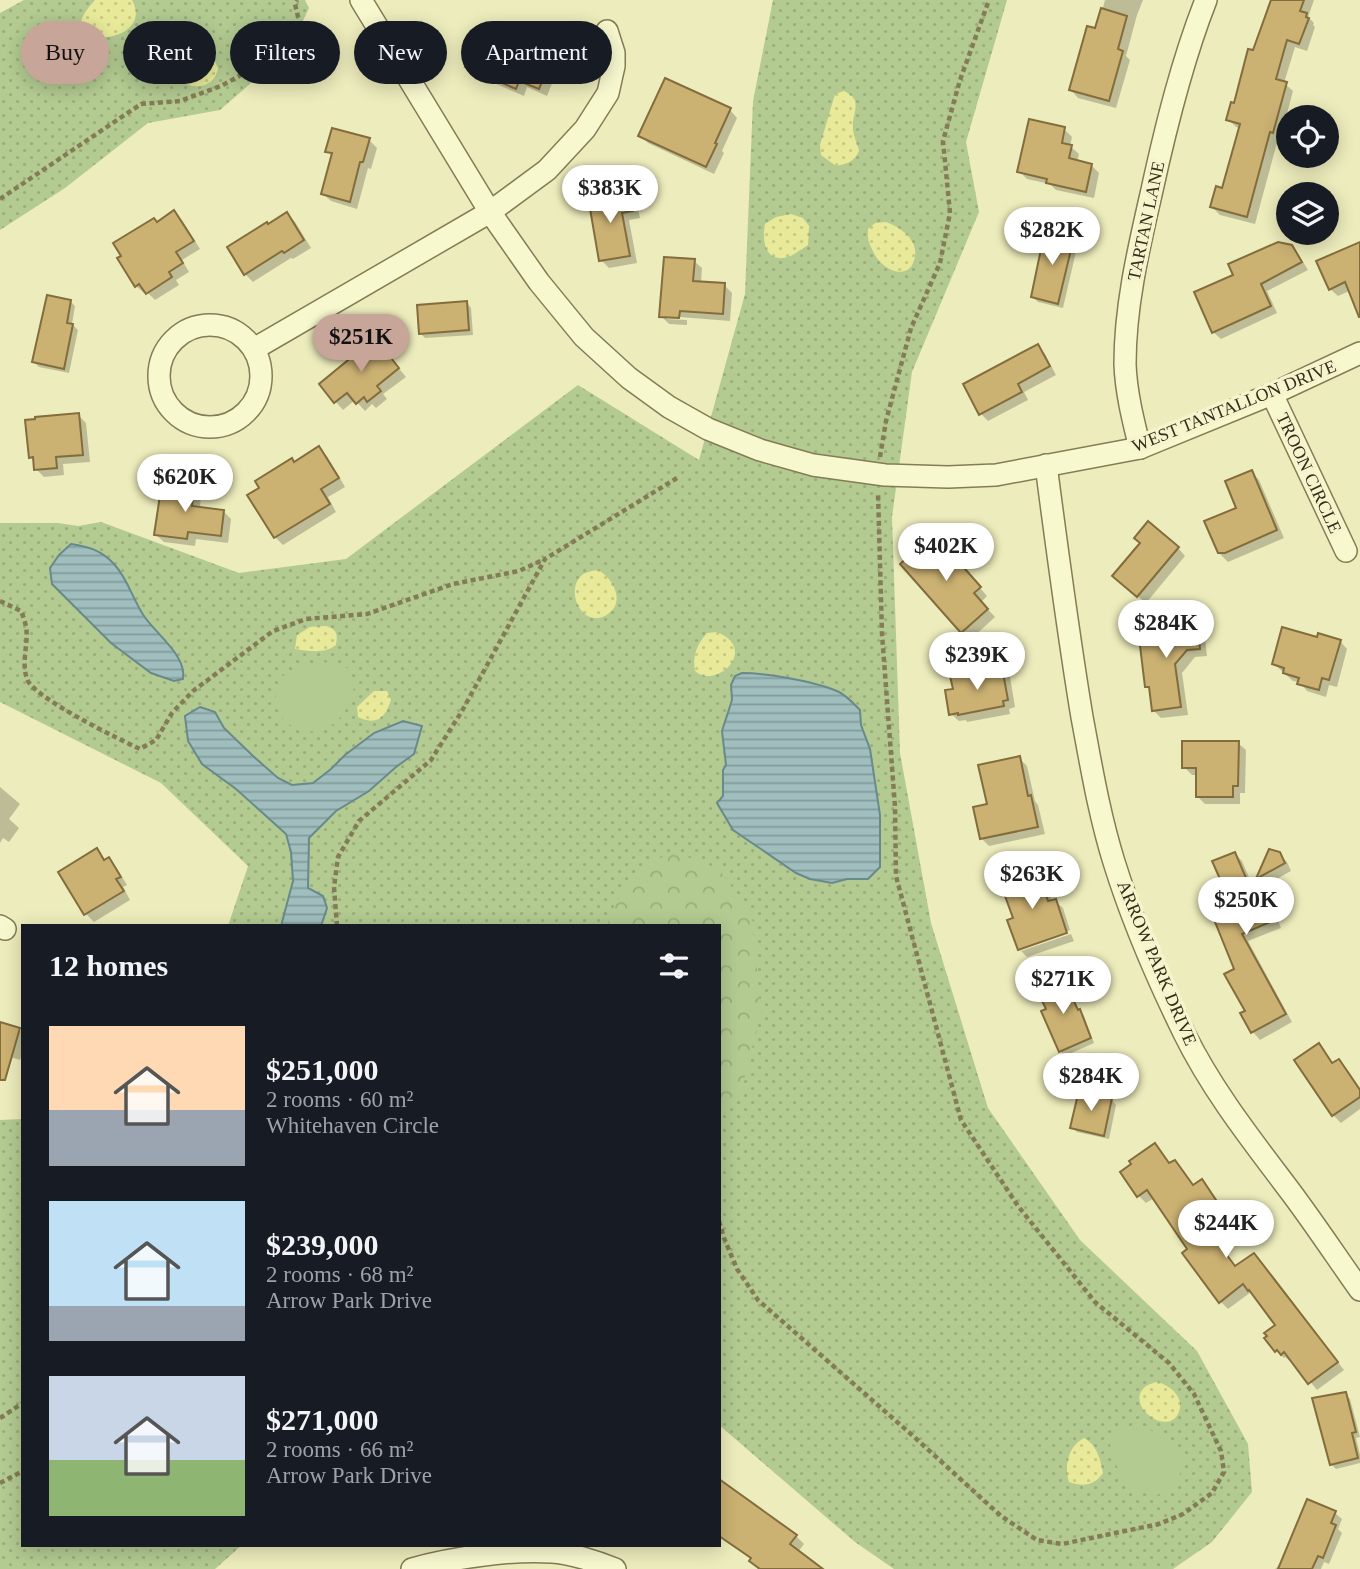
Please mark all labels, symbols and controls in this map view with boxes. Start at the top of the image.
chip: Buy [21,21,109,84]
chip: Rent [123,21,216,84]
chip: Filters [230,21,340,84]
chip: New [354,21,447,84]
chip: Apartment [461,21,612,84]
map controls [1276,105,1339,245]
button: locate [1276,105,1339,168]
street label: TARTAN LANE [1124,159,1168,283]
pin: $383K [561,166,659,225]
text: $383K [578,175,642,200]
button: layers [1276,182,1339,245]
pin: $282K [1003,208,1101,267]
text: $282K [1020,217,1084,242]
pin: $251K [312,314,410,374]
text: $251K [329,324,393,349]
street label: WEST TANTALLON DRIVE [1129,356,1339,456]
street label: TROON CIRCLE [1272,410,1346,536]
pin: $620K [136,454,234,514]
text: $620K [153,464,217,489]
pin: $402K [897,524,995,583]
text: $402K [914,533,978,558]
pin: $284K [1117,600,1215,660]
text: $284K [1134,610,1198,635]
pin: $239K [928,632,1026,692]
text: $239K [945,642,1009,667]
pin: $263K [983,852,1081,911]
text: $263K [1000,861,1064,886]
street label: ARROW PARK DRIVE [1113,878,1201,1048]
pin: $250K [1197,878,1295,937]
text: $250K [1214,887,1278,912]
icon: filters [655,947,693,985]
text: 12 homes [49,949,168,982]
pin: $271K [1014,956,1112,1016]
text: $271K [1031,966,1095,991]
text: $251,000 [266,1053,379,1086]
icon: home [105,1054,189,1138]
pin: $284K [1042,1054,1140,1113]
text: $284K [1059,1063,1123,1088]
text: 2 rooms · 60 m² [266,1087,413,1112]
text: Whitehaven Circle [266,1113,439,1138]
pin: $244K [1177,1200,1275,1260]
text: $244K [1194,1210,1258,1235]
text: $239,000 [266,1228,379,1261]
icon: home [105,1229,189,1313]
text: 2 rooms · 68 m² [266,1262,413,1287]
text: Arrow Park Drive [266,1288,432,1313]
text: $271,000 [266,1403,379,1436]
icon: home [105,1404,189,1488]
text: 2 rooms · 66 m² [266,1437,413,1462]
text: Arrow Park Drive [266,1463,432,1488]

